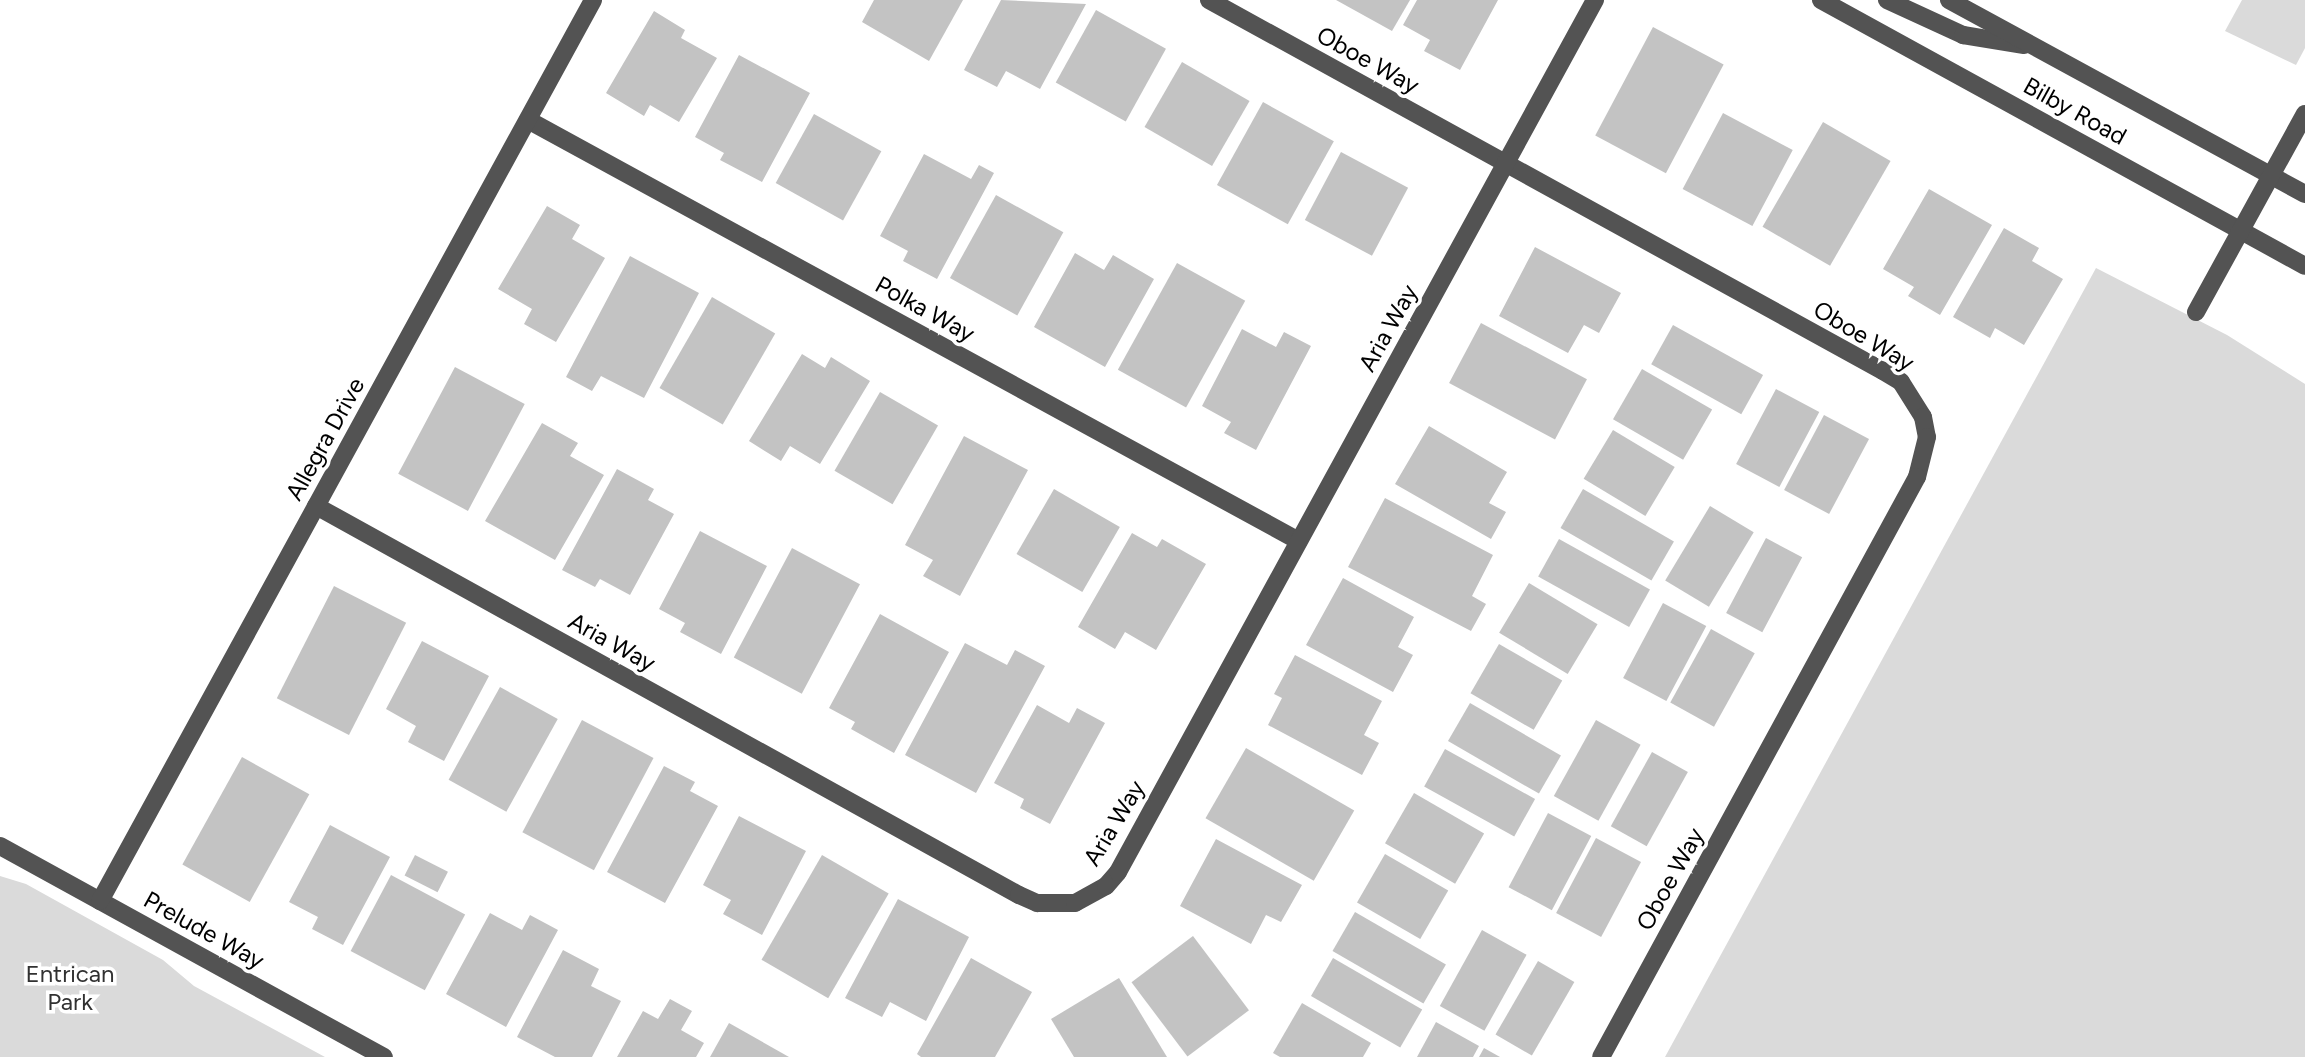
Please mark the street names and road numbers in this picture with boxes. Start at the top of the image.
street label: Oboe Way [1312,20,1424,100]
street label: Bilby Road [2019,71,2131,151]
street label: Polka Way [870,270,980,348]
street label: Aria Way [1352,280,1424,376]
street label: Oboe Way [1808,295,1920,377]
street label: Allegra Drive [279,373,371,505]
street label: Aria Way [564,606,660,678]
street label: Aria Way [1077,775,1151,871]
street label: Oboe Way [1630,823,1710,935]
street label: Prelude Way [139,885,269,975]

